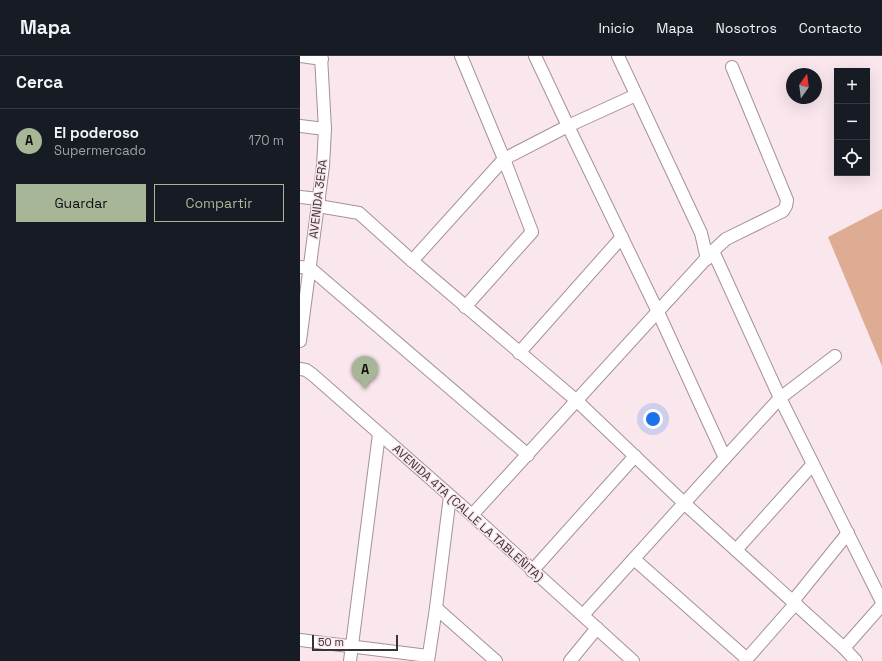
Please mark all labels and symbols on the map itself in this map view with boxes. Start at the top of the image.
north arrow [786,68,822,104]
street label: AVENIDA 3ERA [305,158,331,239]
pin: A [352,356,378,389]
your location [643,409,663,429]
street label: AVENIDA 4TA (CALLE LA TABLEÑITA) [389,441,547,585]
scale bar [312,633,398,652]

